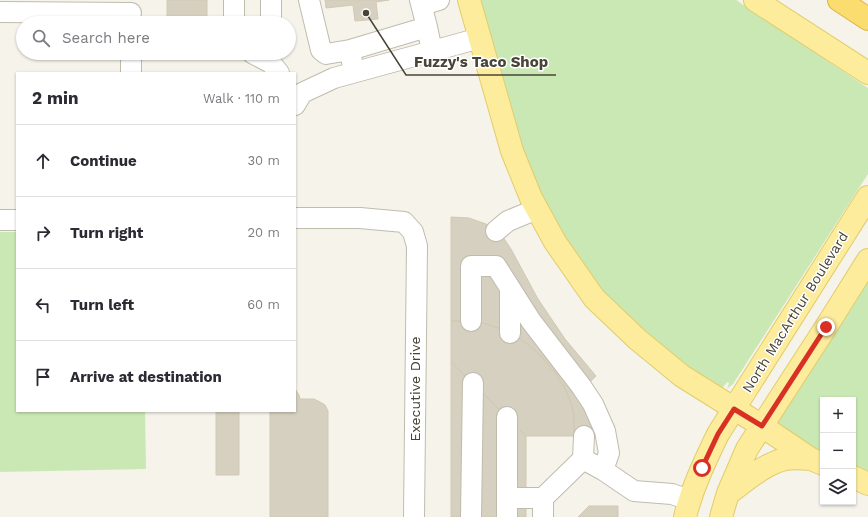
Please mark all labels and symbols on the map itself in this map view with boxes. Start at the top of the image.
callout: Fuzzy's Taco Shop [406,48,556,75]
text: Fuzzy's Taco Shop [414,53,548,71]
street label: North MacArthur Boulevard [739,229,851,395]
route end [817,318,835,336]
street label: Executive Drive [407,336,423,442]
route start [693,459,711,477]

